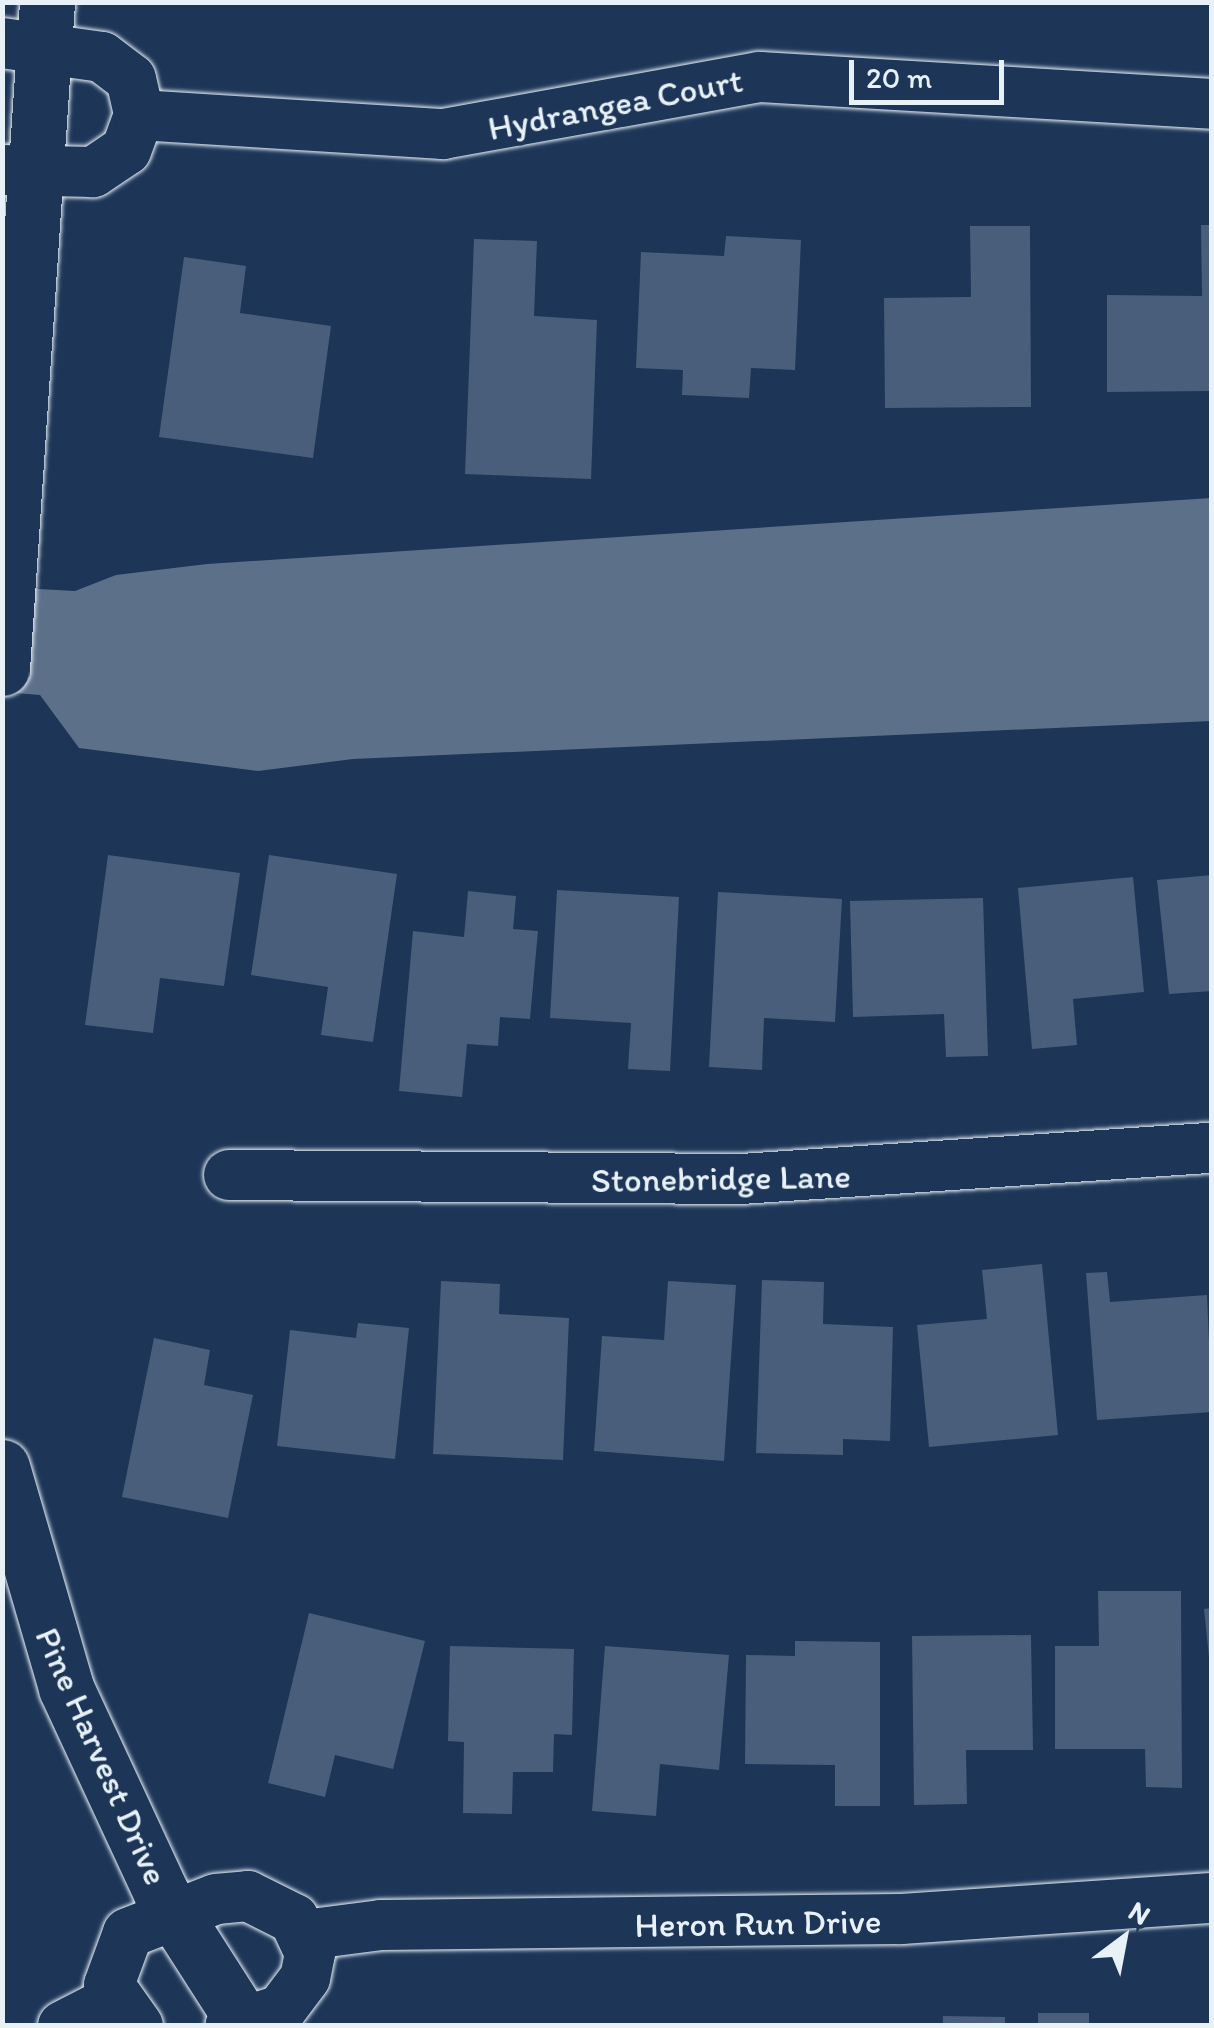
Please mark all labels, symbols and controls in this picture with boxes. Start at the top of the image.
scale bar [854,40,1009,102]
street label: Hydrangea Court [484,59,746,149]
text: 20 m [866,59,932,96]
street label: Stonebridge Lane [590,1155,852,1201]
street label: Pine Harvest Drive [26,1620,178,1892]
north arrow [1074,1888,1174,1988]
text: N [1123,1893,1157,1932]
street label: Heron Run Drive [635,1900,881,1946]

